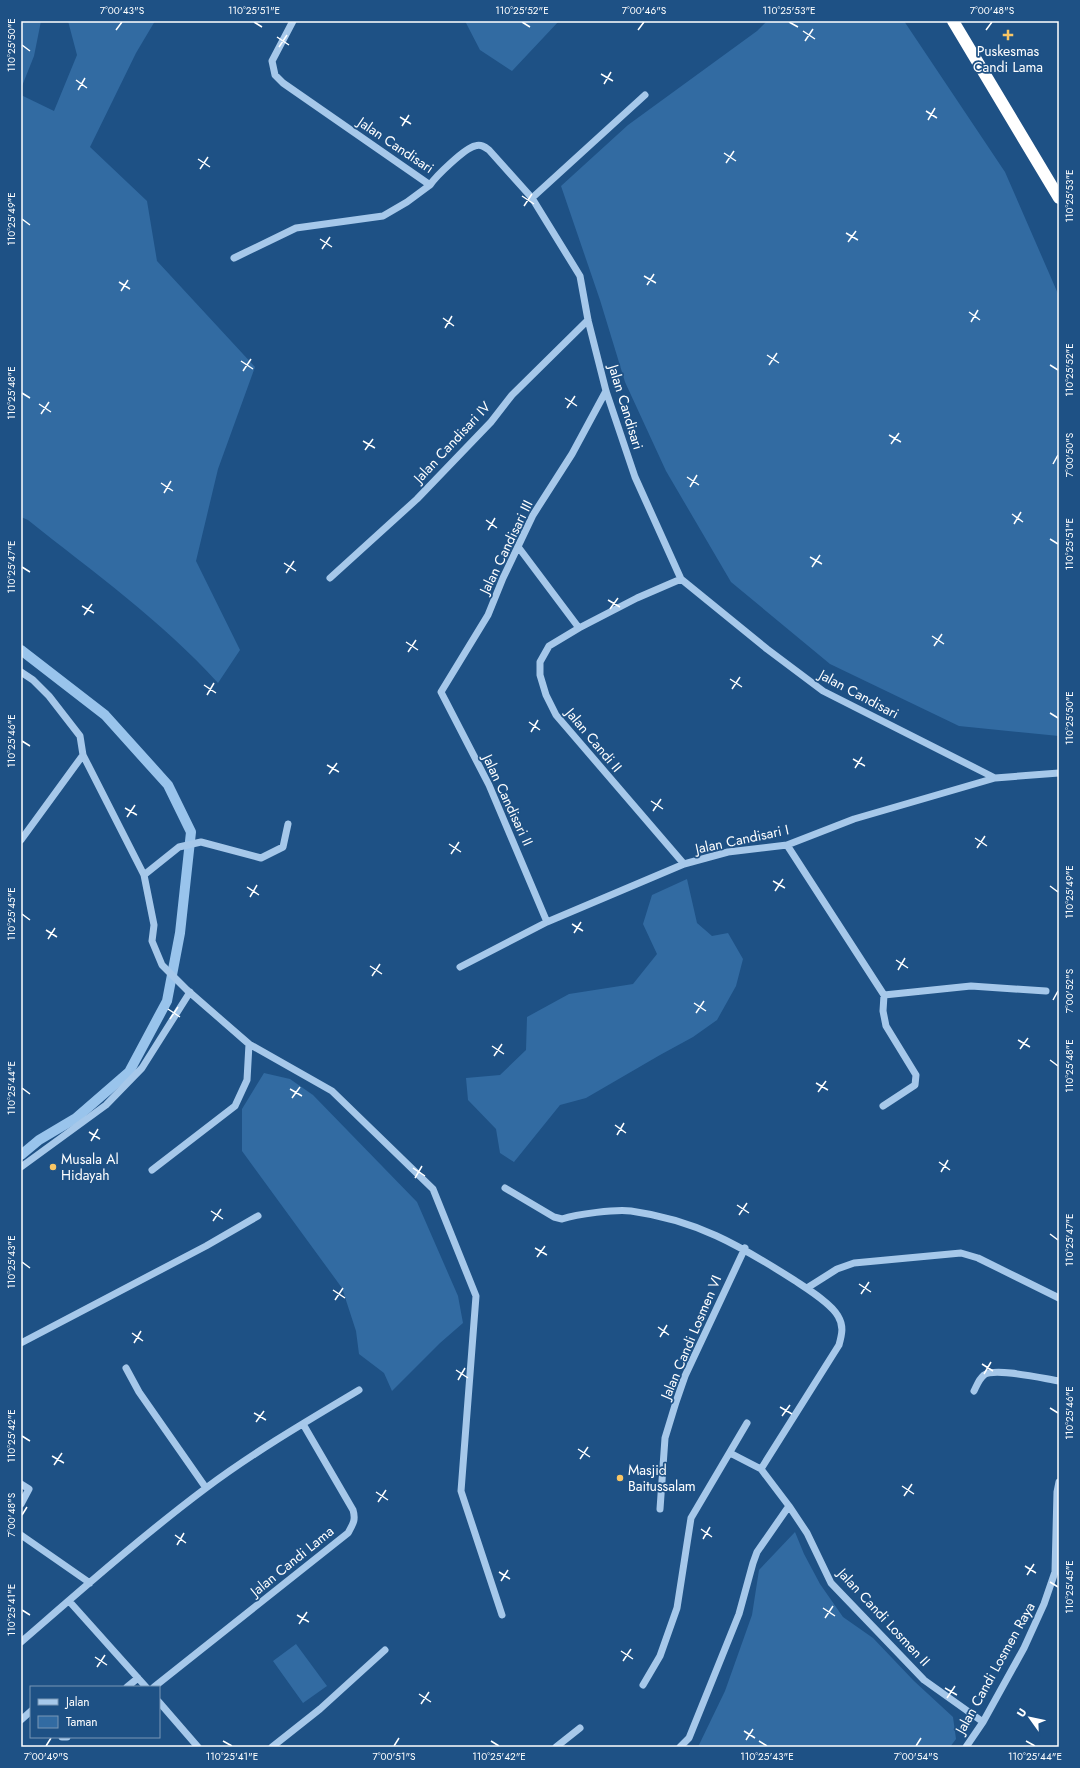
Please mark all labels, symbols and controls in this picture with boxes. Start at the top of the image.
text: 7°00'43"S [100,3,145,18]
text: 110°25'51"E [228,3,280,18]
text: 110°25'52"E [495,3,549,18]
text: 7°00'46"S [622,3,667,18]
text: 110°25'53"E [762,3,816,18]
text: 7°00'48"S [970,3,1015,18]
text: 110°25'50"E [4,18,19,72]
marker: Puskesmas Candi Lama [1002,29,1014,41]
place label: Puskesmas Candi Lama [973,41,1043,77]
street label: Jalan Candisari [352,111,438,178]
text: 110°25'53"E [1062,169,1077,223]
text: 110°25'49"E [4,192,19,246]
text: 110°25'52"E [1062,343,1077,397]
street label: Jalan Candisari [603,360,648,452]
text: 110°25'48"E [4,366,19,420]
street label: Jalan Candisari IV [408,396,495,489]
text: 7°00'50"S [1062,432,1077,477]
street label: Jalan Candisari III [474,497,537,599]
text: 110°25'51"E [1062,518,1077,570]
text: 110°25'47"E [4,540,19,594]
street label: Jalan Candisari [814,664,902,723]
text: 110°25'50"E [1062,691,1077,745]
street label: Jalan Candi II [560,702,627,776]
text: 110°25'46"E [4,714,19,768]
street label: Jalan Candisari II [477,749,538,849]
street label: Jalan Candisari I [691,819,791,859]
text: 110°25'49"E [1062,865,1077,919]
text: 110°25'45"E [4,887,19,941]
text: 7°00'52"S [1062,968,1077,1013]
text: 110°25'48"E [1062,1039,1077,1093]
text: 110°25'44"E [4,1061,19,1115]
place label: Musala Al Hidayah [61,1149,119,1185]
marker: Musala Al Hidayah [48,1162,58,1172]
text: 110°25'47"E [1062,1213,1077,1267]
text: 110°25'43"E [4,1235,19,1289]
street label: Jalan Candi Losmen VI [655,1272,726,1404]
text: 110°25'46"E [1062,1386,1077,1440]
text: 110°25'42"E [4,1409,19,1463]
place label: Masjid Baitussalam [628,1460,696,1496]
marker: Masjid Baitussalam [615,1473,625,1483]
text: 7°00'48"S [4,1492,19,1537]
street label: Jalan Candi Lama [245,1521,338,1602]
text: 110°25'45"E [1062,1560,1077,1614]
street label: Jalan Candi Losmen II [832,1562,935,1670]
text: 110°25'41"E [4,1584,19,1636]
street label: Jalan Candi Losmen Raya [949,1599,1040,1739]
legend [30,1686,160,1738]
text: Jalan [64,1693,89,1711]
north arrow [1010,1698,1050,1738]
text: U [1013,1705,1030,1720]
text: Taman [66,1713,98,1731]
text: 7°00'49"S [24,1749,69,1764]
text: 110°25'41"E [206,1749,258,1764]
text: 7°00'51"S [372,1749,416,1764]
text: 110°25'42"E [472,1749,526,1764]
text: 110°25'43"E [740,1749,794,1764]
text: 7°00'54"S [894,1749,939,1764]
text: 110°25'44"E [1008,1749,1062,1764]

